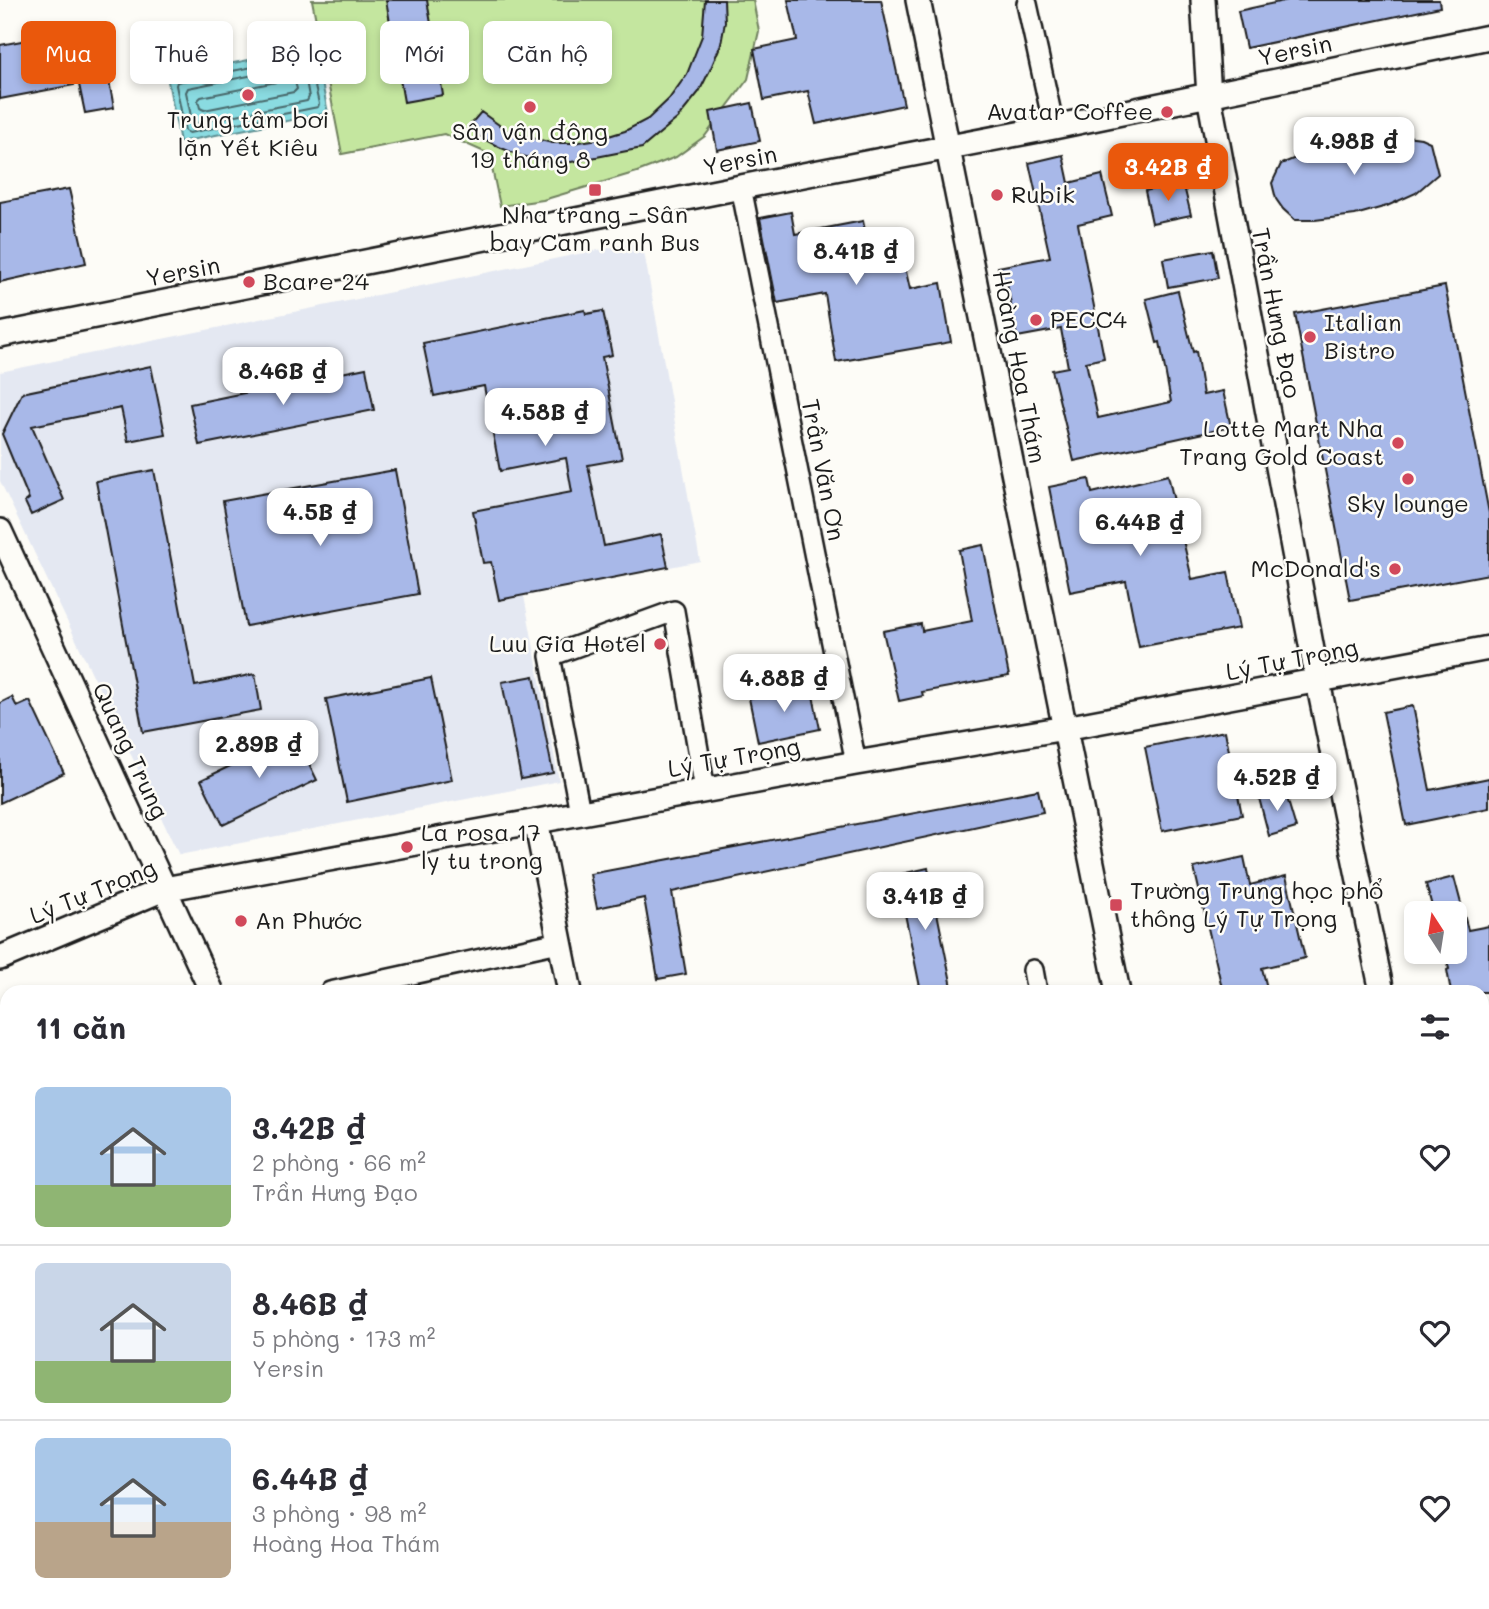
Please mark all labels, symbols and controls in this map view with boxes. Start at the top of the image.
chip: Mua [21,21,116,84]
chip: Thuê [130,21,233,84]
chip: Bộ lọc [247,21,366,84]
chip: Mới [380,21,469,84]
chip: Căn hộ [483,21,612,84]
street label: Yersin [1255,27,1335,72]
marker: Trung tâm bơi lặn Yết Kiêu [240,87,256,103]
place label: Avatar Coffee [986,95,1153,126]
marker: Sân vận động 19 tháng 8 [522,99,538,115]
place label: Trung tâm bơi lặn Yết Kiêu [167,103,329,162]
marker: Avatar Coffee [1159,104,1175,120]
place label: Sân vận động 19 tháng 8 [452,115,608,174]
pin: 4.98B ₫ [1289,118,1419,177]
text: 4.98B ₫ [1309,125,1399,155]
street label: Yersin [700,137,779,182]
pin: 3.42B ₫ [1103,144,1233,203]
text: 3.42B ₫ [1124,151,1212,181]
place label: Rubik [1011,178,1075,209]
marker: Nha trang - Sân bay Cam ranh Bus [587,182,603,198]
marker: Rubik [989,187,1005,203]
place label: Nha trang - Sân bay Cam ranh Bus [490,198,700,257]
street label: Trần Hưng Đạo [1246,225,1309,401]
pin: 8.41B ₫ [791,228,921,287]
text: 8.41B ₫ [813,235,899,265]
street label: Yersin [143,248,222,293]
place label: Bcare 24 [263,265,369,296]
street label: Hoàng Hoa Thám [987,267,1054,466]
marker: Bcare 24 [241,274,257,290]
place label: PECC4 [1050,303,1127,334]
place label: Italian Bistro [1324,306,1402,365]
marker: PECC4 [1028,312,1044,328]
marker: Italian Bistro [1302,329,1318,345]
pin: 8.46B ₫ [218,348,348,407]
text: 8.46B ₫ [238,355,328,385]
pin: 4.58B ₫ [480,388,610,448]
text: 4.58B ₫ [501,396,589,426]
street label: Trần Văn Ơn [796,396,853,543]
place label: Lotte Mart Nha Trang Gold Coast [1179,412,1384,471]
marker: Lotte Mart Nha Trang Gold Coast [1390,435,1406,451]
marker: Sky lounge [1400,471,1416,487]
place label: Sky lounge [1347,487,1469,518]
pin: 4.5B ₫ [263,489,377,548]
text: 4.5B ₫ [283,496,357,526]
pin: 6.44B ₫ [1075,498,1205,558]
text: 6.44B ₫ [1095,506,1185,536]
place label: McDonald's [1251,552,1381,583]
marker: McDonald's [1387,561,1403,577]
place label: Luu Gia Hotel [489,627,646,658]
street label: Lý Tự Trọng [1223,631,1360,687]
marker: Luu Gia Hotel [652,636,668,652]
pin: 4.88B ₫ [719,654,849,714]
text: 4.88B ₫ [739,662,829,692]
street label: Quang Trung [86,677,177,824]
pin: 2.89B ₫ [194,720,324,780]
text: 2.89B ₫ [215,728,303,758]
street label: Lý Tự Trọng [665,730,802,783]
pin: 4.52B ₫ [1212,754,1342,813]
text: 4.52B ₫ [1233,761,1321,791]
place label: La rosa 17 ly tu trong [421,816,543,875]
marker: La rosa 17 ly tu trong [399,839,415,855]
street label: Lý Tự Trọng [25,851,160,930]
pin: 3.41B ₫ [860,872,990,932]
place label: Trường Trung học phổ thông Lý Tự Trọng [1130,874,1383,933]
text: 3.41B ₫ [882,880,968,910]
marker: Trường Trung học phổ thông Lý Tự Trọng [1108,897,1124,913]
north arrow [1404,901,1466,964]
map controls [1404,901,1467,964]
place label: An Phước [255,904,362,935]
marker: An Phước [233,913,249,929]
text: 11 căn [35,1007,126,1047]
icon: filters [1416,1008,1454,1046]
text: 3.42B ₫ [252,1107,366,1147]
icon: home [91,1115,175,1199]
icon: heart [1416,1138,1454,1176]
text: 2 phòng · 66 m² [252,1147,426,1177]
text: Trần Hưng Đạo [252,1177,418,1207]
text: 8.46B ₫ [252,1283,368,1323]
icon: home [91,1291,175,1375]
icon: heart [1416,1314,1454,1352]
text: 5 phòng · 173 m² [252,1323,435,1353]
text: Yersin [252,1353,324,1383]
text: 6.44B ₫ [252,1458,369,1498]
icon: home [91,1466,175,1550]
icon: heart [1416,1489,1454,1527]
text: 3 phòng · 98 m² [252,1498,426,1528]
text: Hoàng Hoa Thám [252,1528,440,1558]

